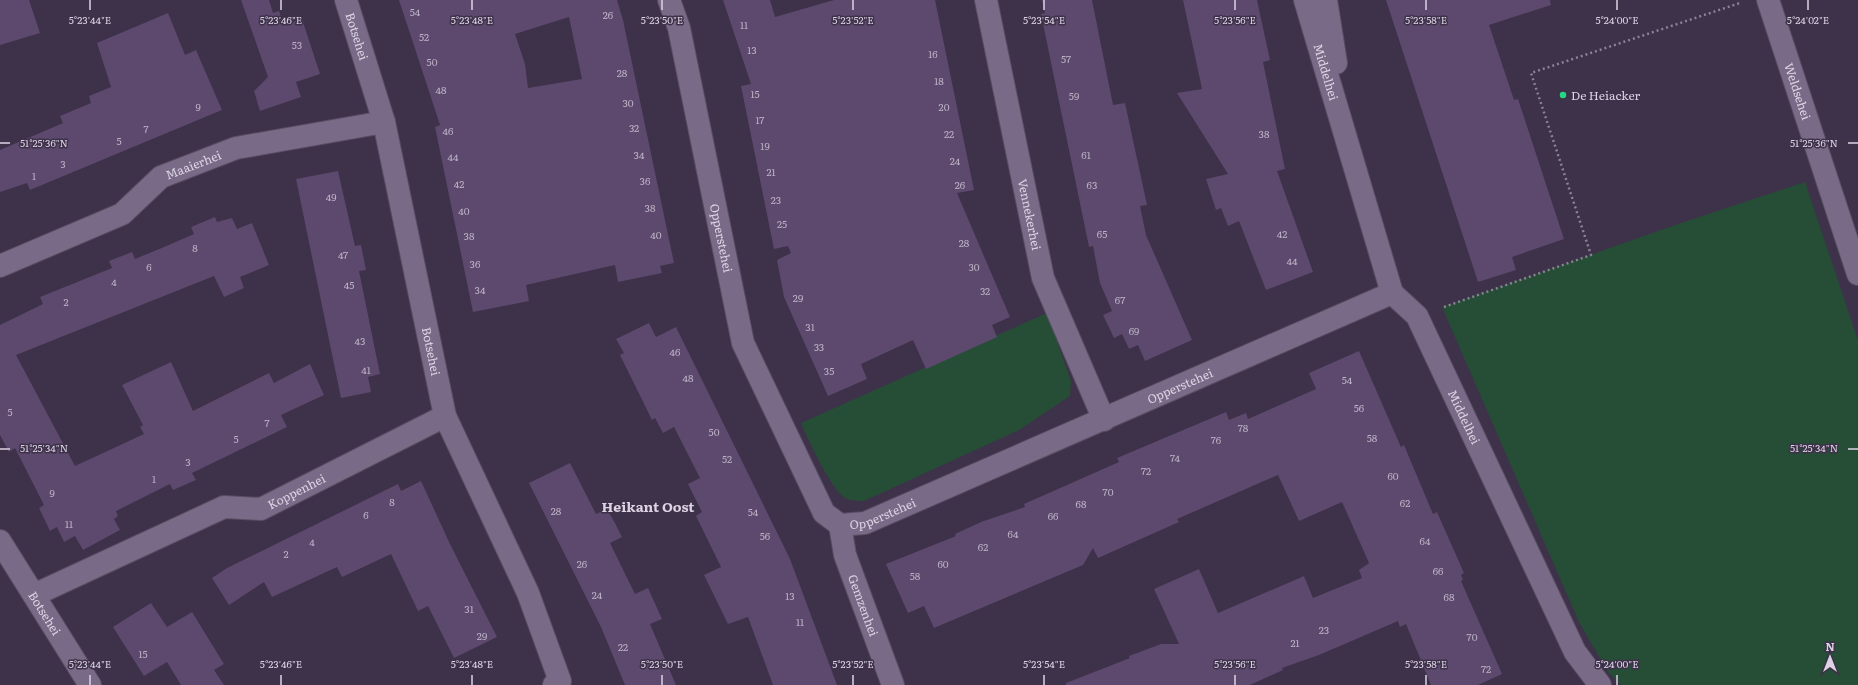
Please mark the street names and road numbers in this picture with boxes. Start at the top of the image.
street label: Botsehei [341,10,373,62]
street label: Middelhei [1309,41,1343,103]
street label: Weldsehei [1780,60,1816,122]
street label: Maaierhei [163,146,224,183]
street label: Vennekerhei [1014,177,1046,252]
street label: Opperstehei [706,202,737,274]
street label: Botsehei [418,326,445,377]
street label: Opperstehei [1144,363,1215,408]
street label: Middelhei [1444,386,1485,447]
street label: Koppenhei [264,469,328,513]
street label: Opperstehei [849,493,918,533]
street label: Gemzenhei [844,572,883,639]
street label: Botsehei [24,588,66,639]

